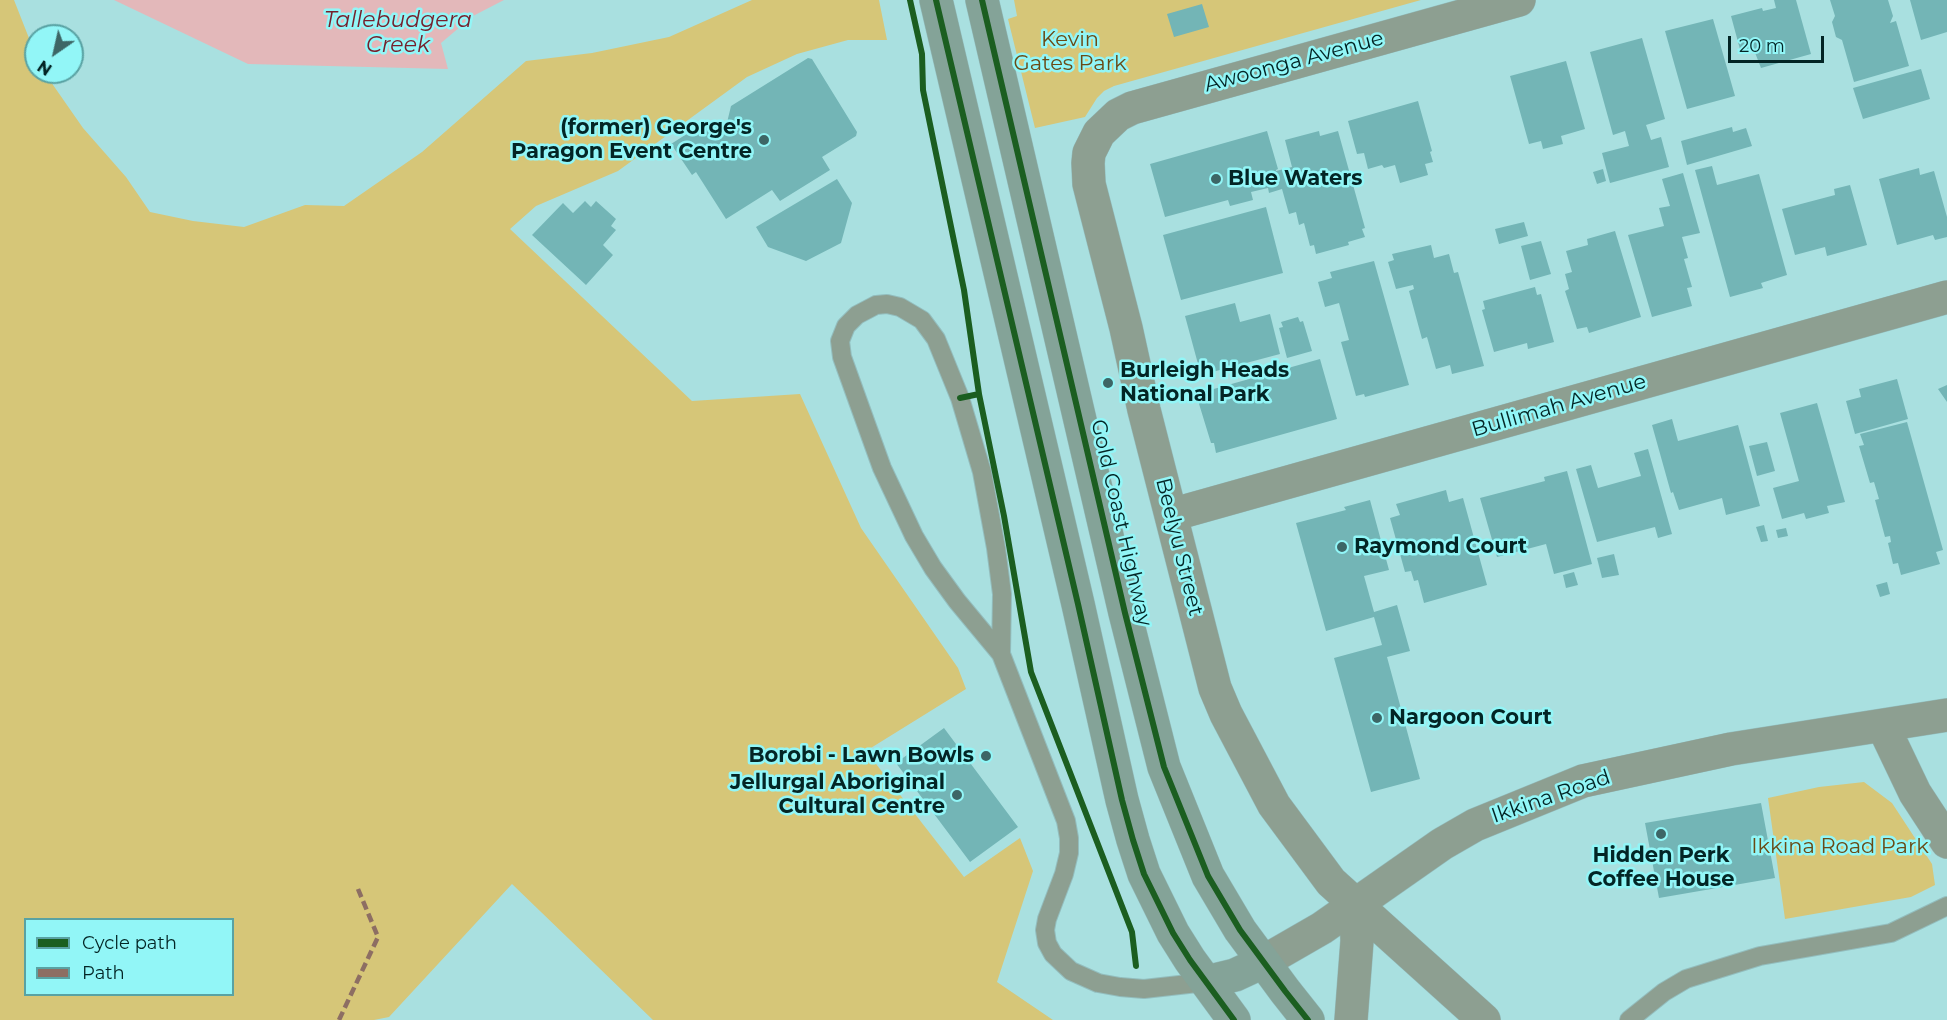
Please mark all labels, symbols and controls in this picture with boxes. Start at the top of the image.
water label: Tallebudgera Creek [324,8,472,60]
north arrow [24,24,84,84]
scale bar [1731,24,1827,62]
street label: Awoonga Avenue [1202,26,1386,98]
park label: Kevin Gates Park [1013,27,1127,77]
text: 20 m [1739,35,1785,57]
text: N [34,56,55,79]
place label: (former) George's Paragon Event Centre [511,115,752,165]
marker: (former) George's Paragon Event Centre [757,133,771,147]
place label: Blue Waters [1228,166,1362,192]
marker: Blue Waters [1209,172,1223,186]
place label: Burleigh Heads National Park [1120,358,1289,408]
street label: Bullimah Avenue [1469,369,1649,443]
marker: Burleigh Heads National Park [1101,376,1115,390]
street label: Gold Coast Highway [1085,417,1157,629]
street label: Beelyu Street [1150,475,1208,619]
place label: Raymond Court [1354,534,1527,560]
marker: Raymond Court [1335,540,1349,554]
place label: Nargoon Court [1389,705,1552,731]
marker: Nargoon Court [1370,711,1384,725]
place label: Borobi - Lawn Bowls [748,743,974,769]
marker: Borobi - Lawn Bowls [979,749,993,763]
street label: Ikkina Road [1488,765,1614,829]
place label: Jellurgal Aboriginal Cultural Centre [730,770,945,820]
marker: Jellurgal Aboriginal Cultural Centre [950,788,964,802]
marker: Hidden Perk Coffee House [1654,827,1668,841]
park label: Ikkina Road Park [1751,834,1929,860]
place label: Hidden Perk Coffee House [1588,843,1734,893]
legend [24,918,234,996]
text: Cycle path [82,932,177,954]
text: Path [82,962,125,984]

